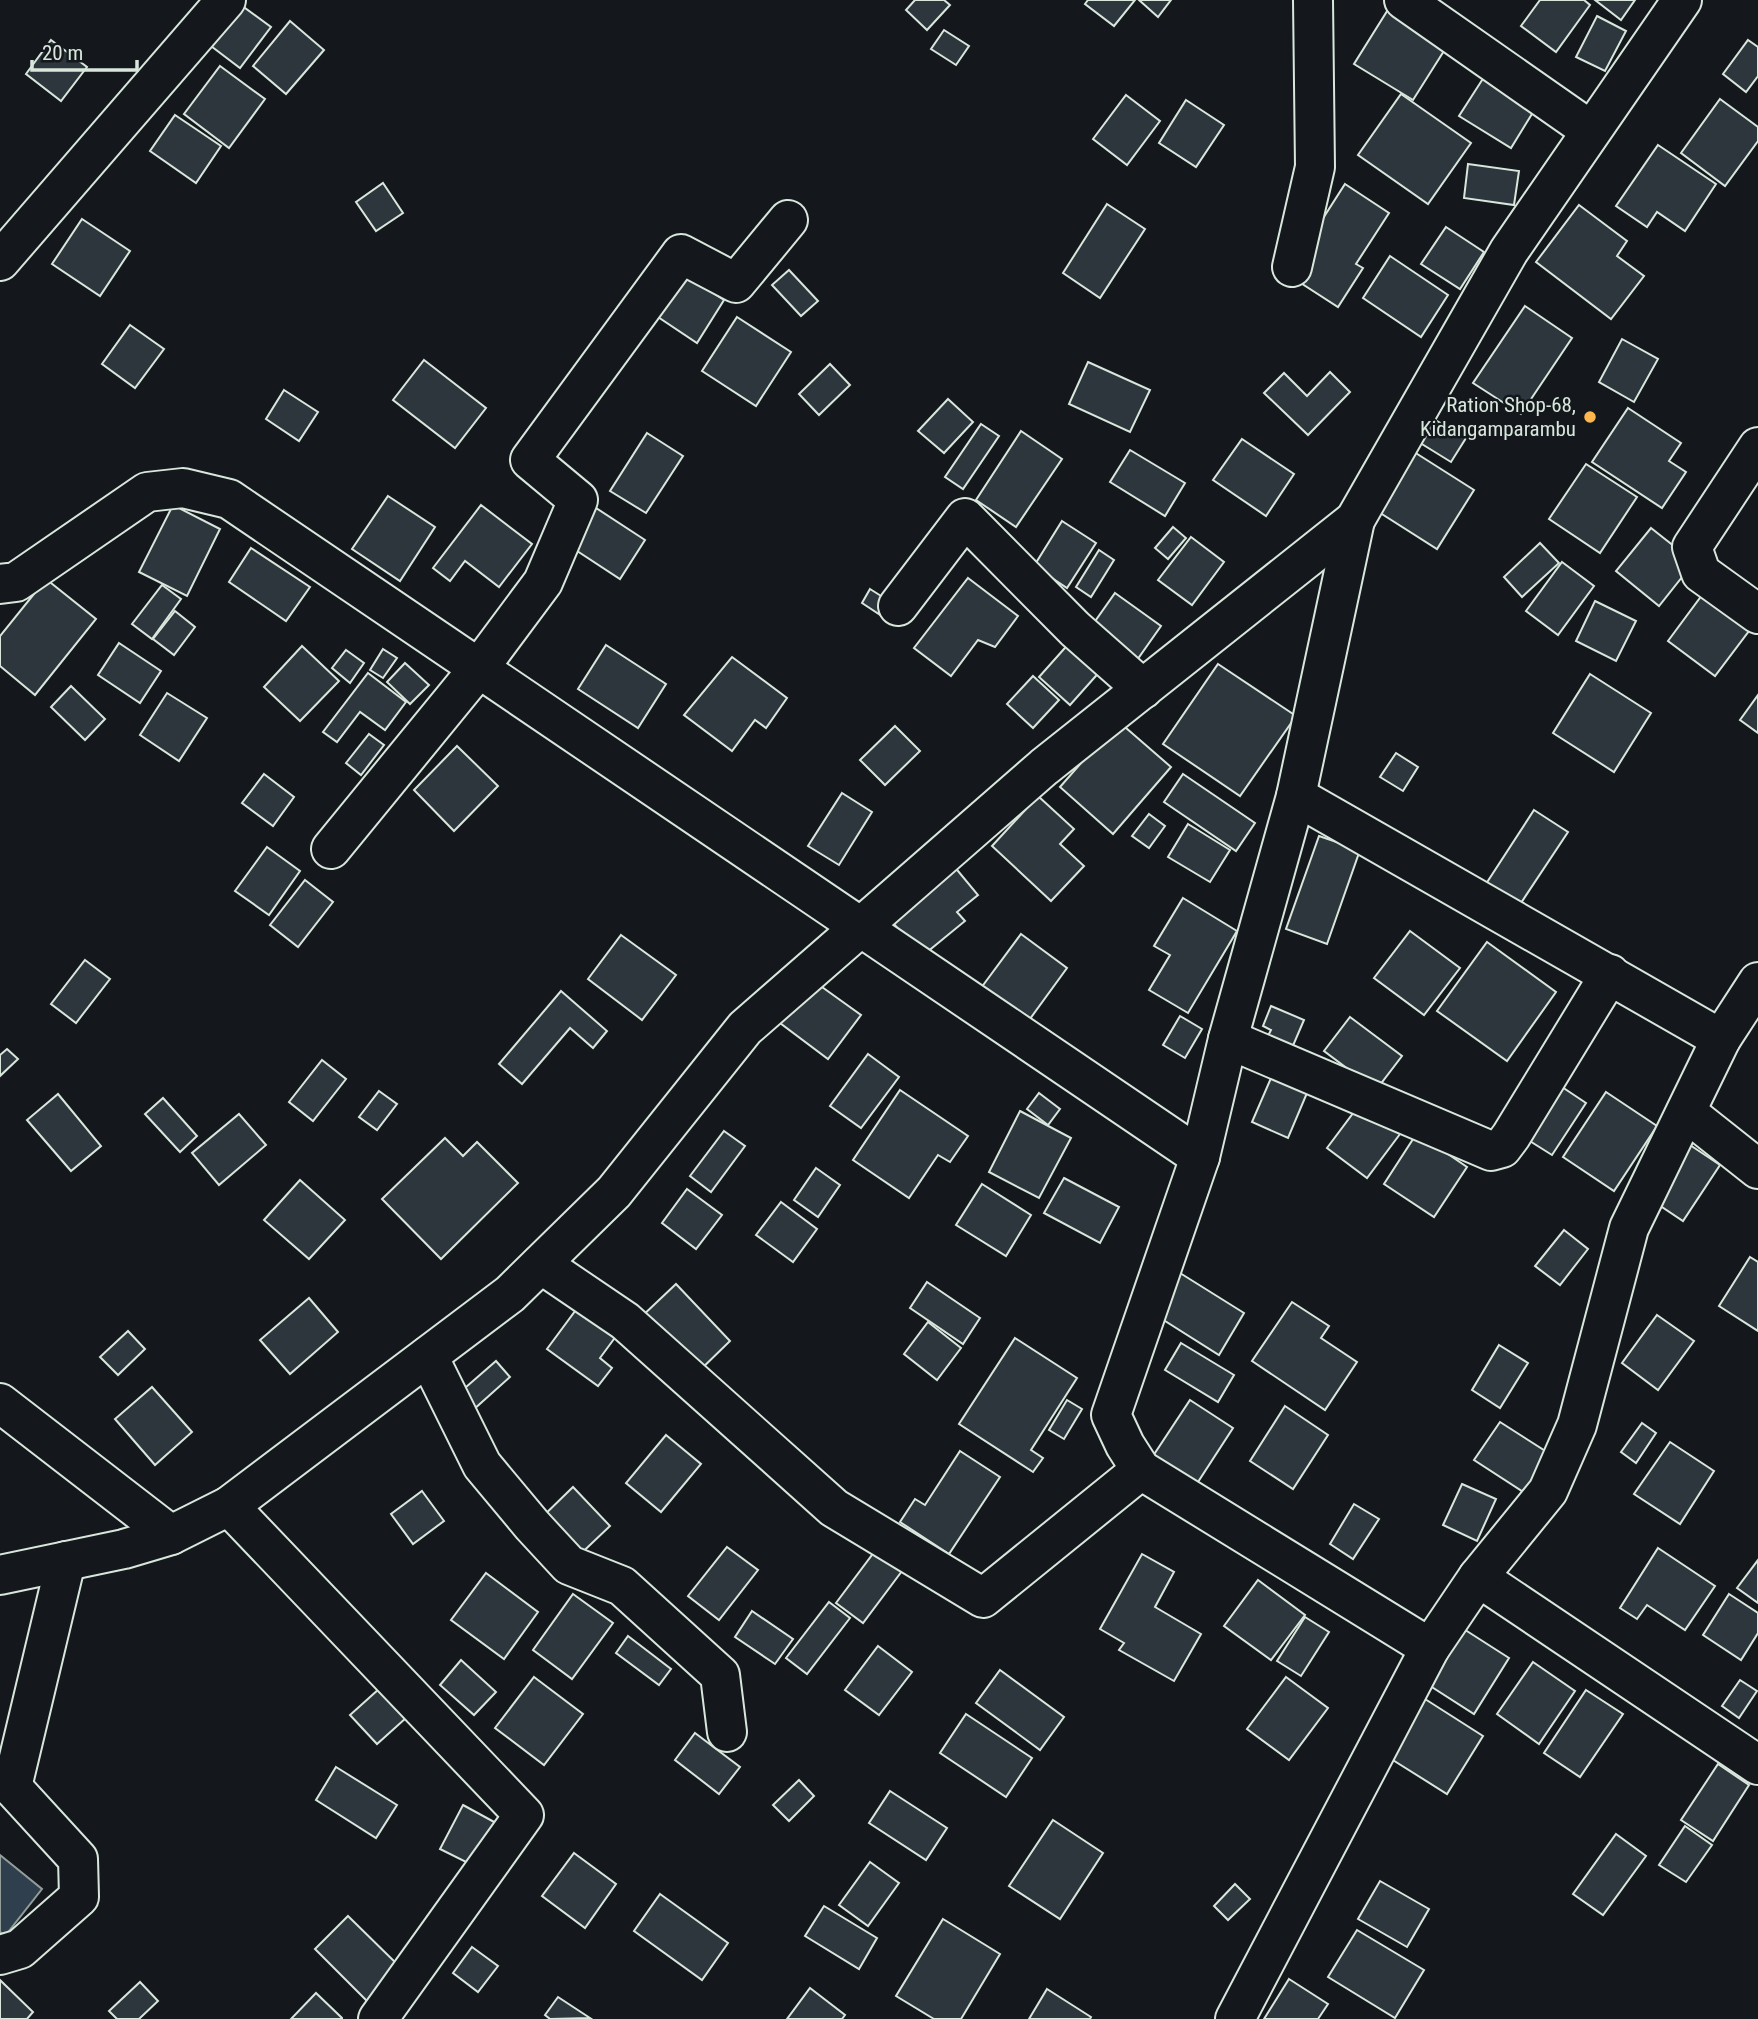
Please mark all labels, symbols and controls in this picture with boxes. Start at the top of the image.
scale bar [32,28,136,72]
text: 20 m [42,41,83,65]
place label: Ration Shop-68, Kidangamparambu [1420,393,1576,441]
marker: Ration Shop-68, Kidangamparambu [1582,409,1598,425]

